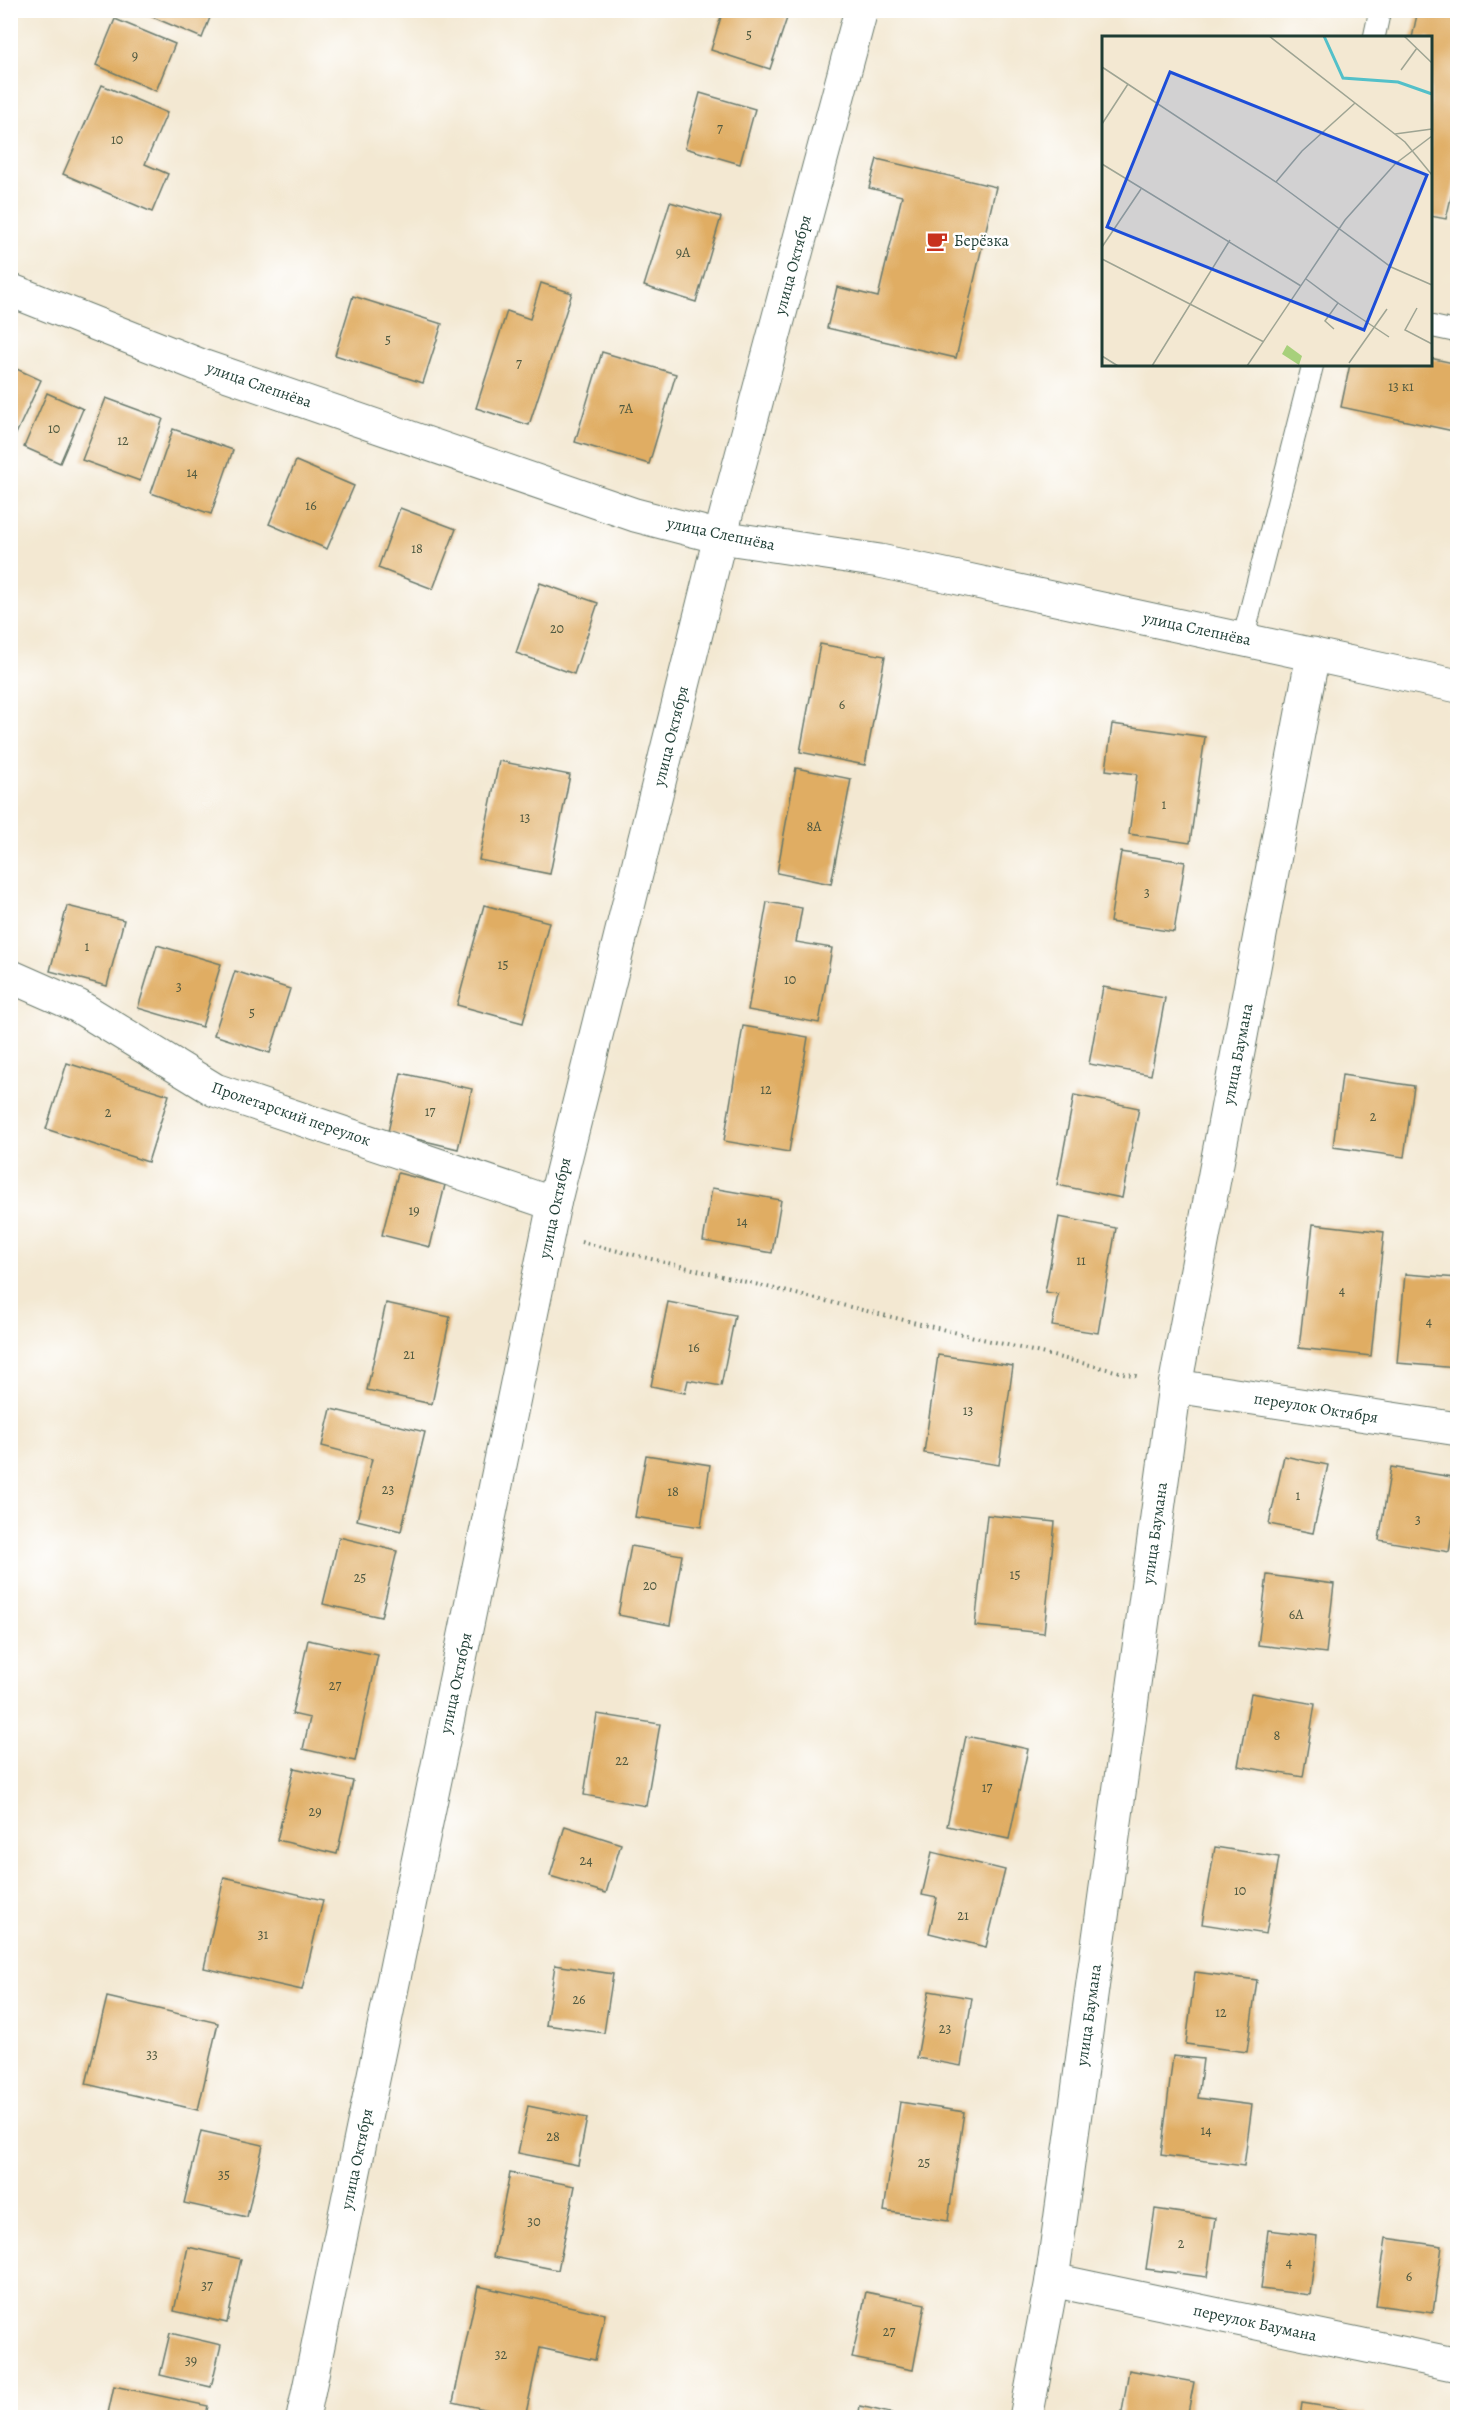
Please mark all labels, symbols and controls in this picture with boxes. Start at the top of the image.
house number: 5 [746,25,752,44]
inset map [1102,36,1432,366]
house number: 9 [132,46,138,65]
house number: 7 [717,119,723,138]
house number: 10 [111,130,123,149]
street label: улица Октября [769,212,817,318]
cafe icon: Берёзка [925,229,949,253]
place label: Берёзка [954,230,1009,252]
house number: 9А [676,243,691,262]
house number: 5 [385,330,391,349]
house number: 7 [516,354,522,373]
street label: улица Слепнёва [202,356,315,414]
house number: 13 к1 [1388,377,1414,396]
house number: 7А [619,399,634,418]
house number: 10 [48,419,60,438]
house number: 12 [117,431,129,450]
house number: 14 [186,463,198,482]
house number: 16 [305,496,317,515]
street label: улица Слепнёва [664,512,778,556]
house number: 18 [411,539,423,558]
street label: улица Слепнёва [1140,607,1254,651]
house number: 20 [550,619,564,638]
street label: улица Октября [648,683,694,789]
house number: 6 [839,695,845,714]
house number: 1 [1162,795,1167,814]
house number: 13 [520,808,530,827]
house number: 8А [807,817,822,836]
house number: 3 [1144,883,1150,902]
house number: 1 [85,937,90,956]
house number: 15 [498,955,508,974]
house number: 10 [784,970,796,989]
house number: 3 [176,977,182,996]
street label: улица Баумана [1217,1001,1259,1107]
house number: 5 [249,1003,255,1022]
street label: Пролетарский переулок [209,1076,373,1152]
house number: 12 [760,1080,772,1099]
house number: 17 [425,1102,435,1121]
house number: 2 [105,1103,112,1122]
house number: 2 [1370,1107,1377,1126]
street label: улица Октября [533,1155,576,1261]
house number: 19 [408,1201,420,1220]
house number: 14 [736,1212,748,1231]
house number: 11 [1076,1251,1086,1270]
house number: 4 [1339,1281,1345,1300]
house number: 4 [1426,1312,1432,1331]
house number: 16 [688,1338,700,1357]
house number: 21 [403,1345,415,1364]
street label: переулок Октября [1252,1387,1380,1429]
house number: 13 [963,1401,973,1420]
house number: 23 [382,1480,394,1499]
street label: улица Баумана [1137,1480,1173,1586]
house number: 18 [667,1482,679,1501]
house number: 1 [1296,1486,1301,1505]
house number: 3 [1415,1510,1421,1529]
house number: 15 [1010,1565,1020,1584]
house number: 25 [354,1568,366,1587]
house number: 20 [643,1576,657,1595]
house number: 6А [1289,1605,1304,1624]
street label: улица Октября [434,1630,477,1736]
house number: 27 [329,1676,341,1695]
house number: 8 [1274,1726,1281,1745]
house number: 22 [615,1751,629,1770]
house number: 17 [982,1778,992,1797]
house number: 29 [308,1802,322,1821]
house number: 24 [580,1851,593,1870]
house number: 10 [1234,1881,1246,1900]
house number: 21 [957,1906,969,1925]
house number: 31 [258,1925,269,1944]
street label: улица Баумана [1071,1962,1107,2068]
house number: 26 [572,1990,586,2009]
house number: 12 [1215,2003,1227,2022]
house number: 23 [939,2019,951,2038]
house number: 33 [146,2045,158,2064]
street label: улица Октября [335,2106,378,2212]
house number: 14 [1200,2121,1212,2140]
house number: 28 [546,2127,560,2146]
house number: 25 [918,2153,930,2172]
house number: 35 [218,2165,230,2184]
house number: 30 [527,2212,541,2231]
house number: 2 [1178,2234,1185,2253]
house number: 4 [1286,2253,1292,2272]
house number: 6 [1406,2267,1412,2286]
house number: 37 [201,2276,213,2295]
street label: переулок Баумана [1191,2299,1319,2347]
house number: 27 [883,2322,895,2341]
house number: 32 [495,2345,508,2364]
house number: 39 [185,2351,197,2370]

